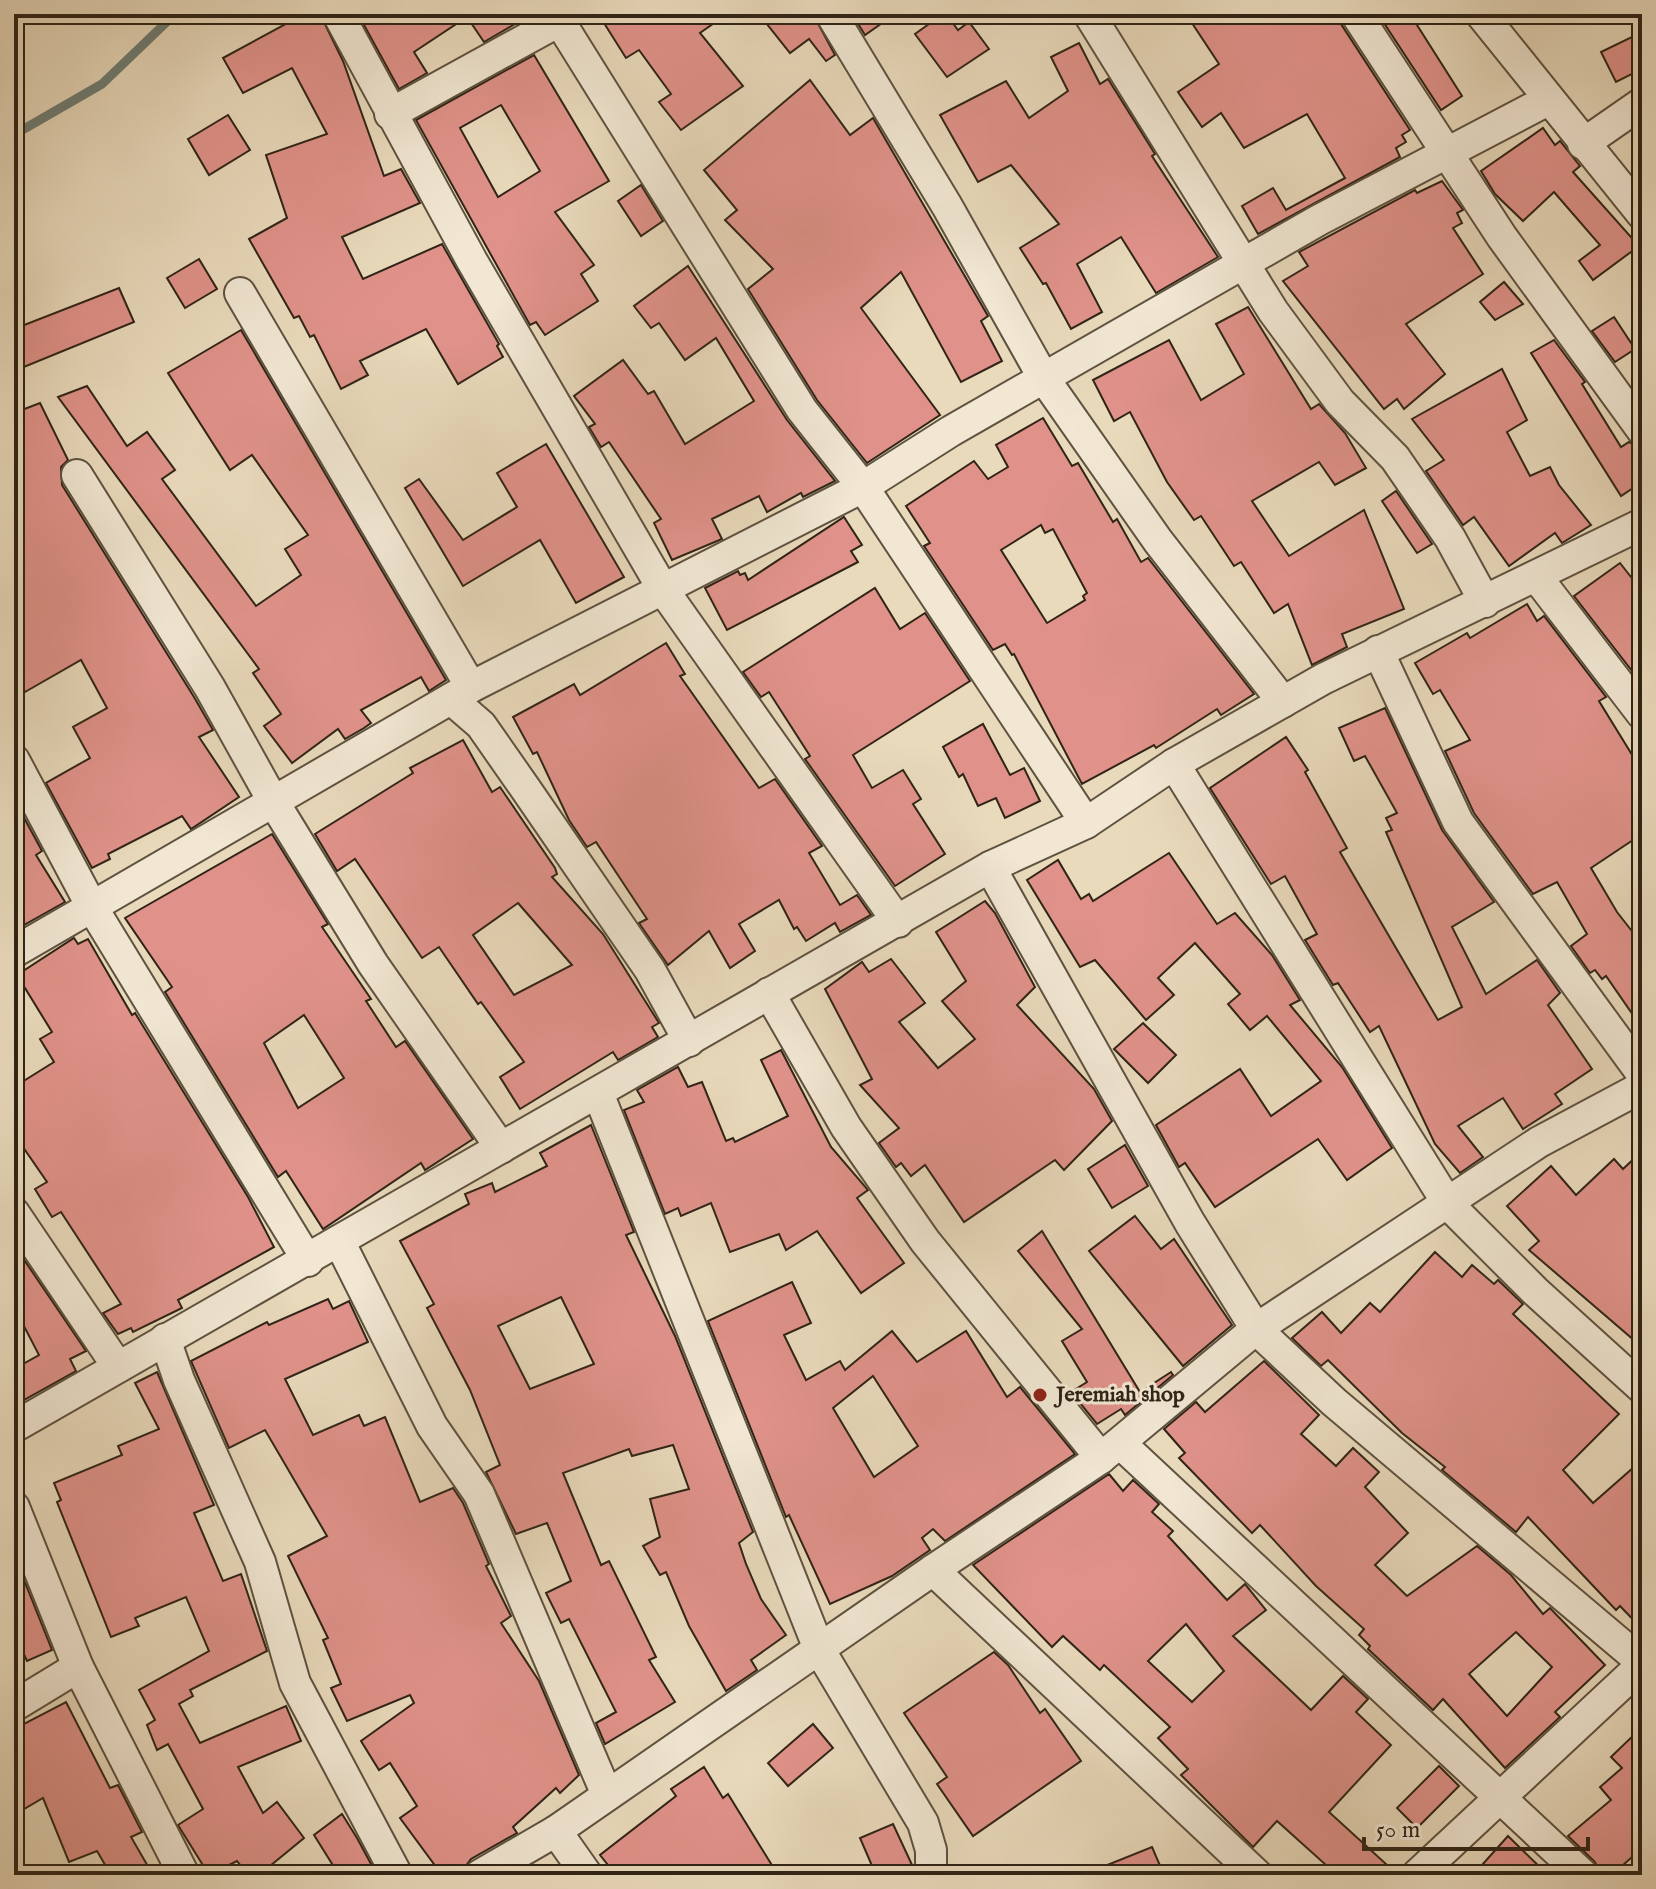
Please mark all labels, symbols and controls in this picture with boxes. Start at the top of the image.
place label: Jeremiah shop [1053,1381,1185,1409]
marker: Jeremiah shop [1031,1386,1049,1404]
scale bar [1364,1801,1588,1851]
text: 50 m [1376,1815,1420,1846]

